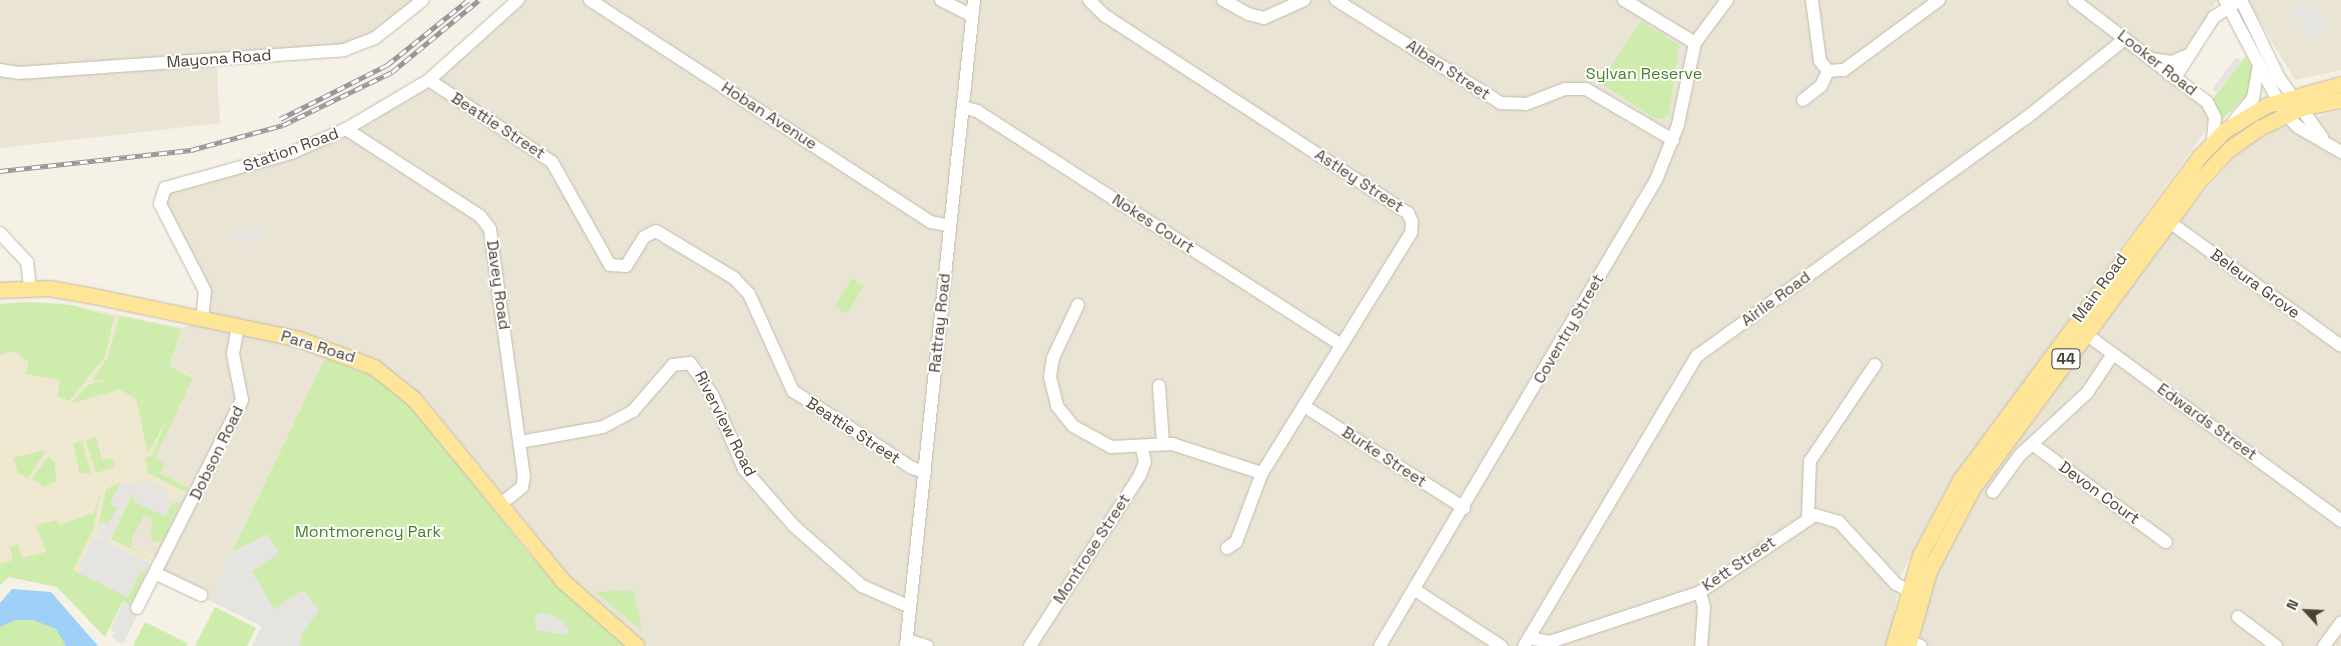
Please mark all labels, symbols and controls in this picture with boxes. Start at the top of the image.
street label: Looker Road [2113,26,2201,100]
street label: Alban Street [1402,36,1494,104]
street label: Mayona Road [166,46,272,72]
park label: Sylvan Reserve [1586,64,1702,84]
street label: Hoban Avenue [718,78,820,154]
street label: Beattie Street [447,88,549,164]
street label: Station Road [241,124,341,176]
street label: Astley Street [1311,145,1407,217]
street label: Nokes Court [1108,190,1198,258]
street label: Davey Road [482,239,514,331]
street label: Beleura Grove [2207,245,2303,323]
street label: Main Road [2069,250,2131,326]
street label: Airlie Road [1738,268,1814,330]
street label: Coventry Street [1530,271,1608,387]
street label: Rattray Road [925,272,955,374]
street label: Para Road [278,327,358,367]
road number: 44 [2051,346,2081,372]
street label: Riverview Road [690,368,760,480]
street label: Edwards Street [2153,379,2261,465]
street label: Beattie Street [802,393,904,469]
street label: Dobson Road [186,403,248,503]
street label: Burke Street [1338,423,1430,491]
street label: Devon Court [2055,457,2143,529]
street label: Montrose Street [1049,490,1135,608]
park label: Montmorency Park [295,522,441,542]
street label: Kett Street [1699,532,1779,596]
north arrow [2281,586,2331,636]
text: N [2282,597,2303,613]

